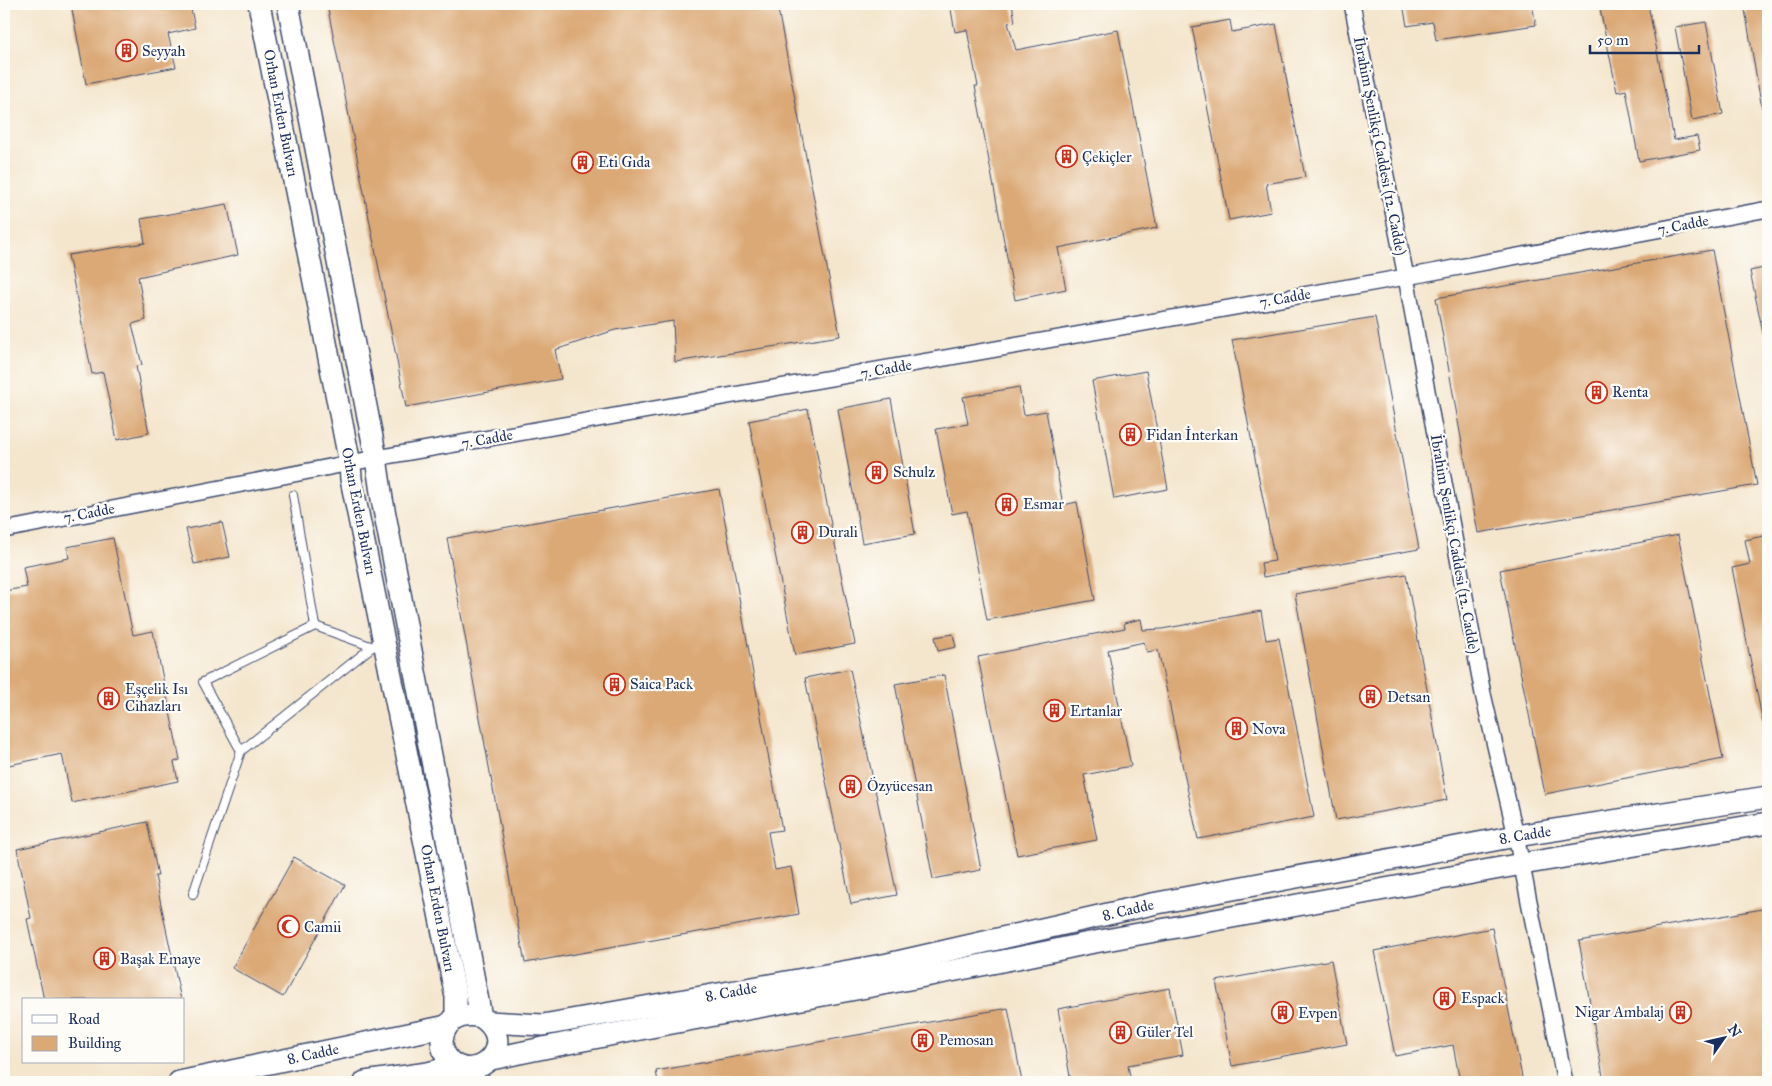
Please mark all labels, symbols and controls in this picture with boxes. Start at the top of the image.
scale bar [1590,22,1698,54]
text: 50 m [1597,31,1629,49]
street label: İbrahim Şenlikçi Caddesi (12. Cadde) [1349,35,1410,257]
building icon: Seyyah [114,39,138,63]
place label: Seyyah [142,42,186,60]
street label: Orhan Erden Bulvarı [260,48,302,178]
building icon: Çekiçler [1054,145,1078,169]
place label: Çekiçler [1082,148,1132,166]
building icon: Eti Gıda [570,150,594,174]
place label: Eti Gıda [598,153,651,171]
street label: 7. Cadde [1656,211,1710,239]
street label: 7. Cadde [1258,285,1312,311]
street label: 7. Cadde [859,356,913,382]
building icon: Renta [1584,380,1608,404]
place label: Renta [1612,383,1649,401]
building icon: Fidan İnterkan [1118,423,1142,447]
street label: 7. Cadde [460,426,514,452]
place label: Fidan İnterkan [1146,426,1238,444]
street label: İbrahim Şenlikçi Caddesi (12. Cadde) [1426,433,1483,655]
street label: Orhan Erden Bulvarı [338,446,380,576]
building icon: Schulz [865,460,889,484]
place label: Schulz [893,463,935,481]
building icon: Esmar [995,492,1019,516]
place label: Esmar [1023,495,1064,513]
street label: 7. Cadde [62,499,116,527]
building icon: Durali [790,520,814,544]
place label: Durali [818,523,858,541]
building icon: Saica Pack [602,672,626,696]
place label: Saica Pack [630,675,693,693]
place label: Eşçelik Isı Cihazları [125,680,188,715]
building icon: Detsan [1359,685,1383,709]
building icon: Eşçelik Isı Cihazları [97,686,121,710]
place label: Detsan [1387,688,1430,706]
building icon: Ertanlar [1042,699,1066,723]
place label: Ertanlar [1070,702,1123,720]
building icon: Nova [1224,717,1248,741]
place label: Nova [1252,720,1286,738]
building icon: Özyücesan [839,774,863,798]
place label: Özyücesan [867,776,933,795]
street label: 8. Cadde [1498,822,1552,848]
street label: Orhan Erden Bulvarı [417,843,459,973]
street label: 8. Cadde [1101,895,1155,925]
mosque icon: Camii [276,915,300,939]
place label: Camii [304,918,341,936]
building icon: Başak Emaye [92,947,116,971]
place label: Başak Emaye [120,950,201,968]
street label: 8. Cadde [704,979,758,1005]
building icon: Espack [1433,986,1457,1010]
place label: Espack [1461,989,1504,1007]
legend [22,998,185,1064]
building icon: Nigar Ambalaj [1668,1000,1692,1024]
building icon: Evpen [1270,1001,1294,1025]
place label: Nigar Ambalaj [1575,1003,1664,1021]
place label: Evpen [1298,1004,1338,1022]
text: Road [68,1010,100,1028]
north arrow [1700,1014,1750,1064]
building icon: Güler Tel [1108,1020,1132,1044]
text: N [1724,1021,1745,1041]
place label: Güler Tel [1136,1023,1194,1041]
building icon: Pemosan [911,1028,935,1052]
place label: Pemosan [939,1031,994,1049]
text: Building [68,1034,122,1052]
street label: 8. Cadde [286,1040,340,1068]

